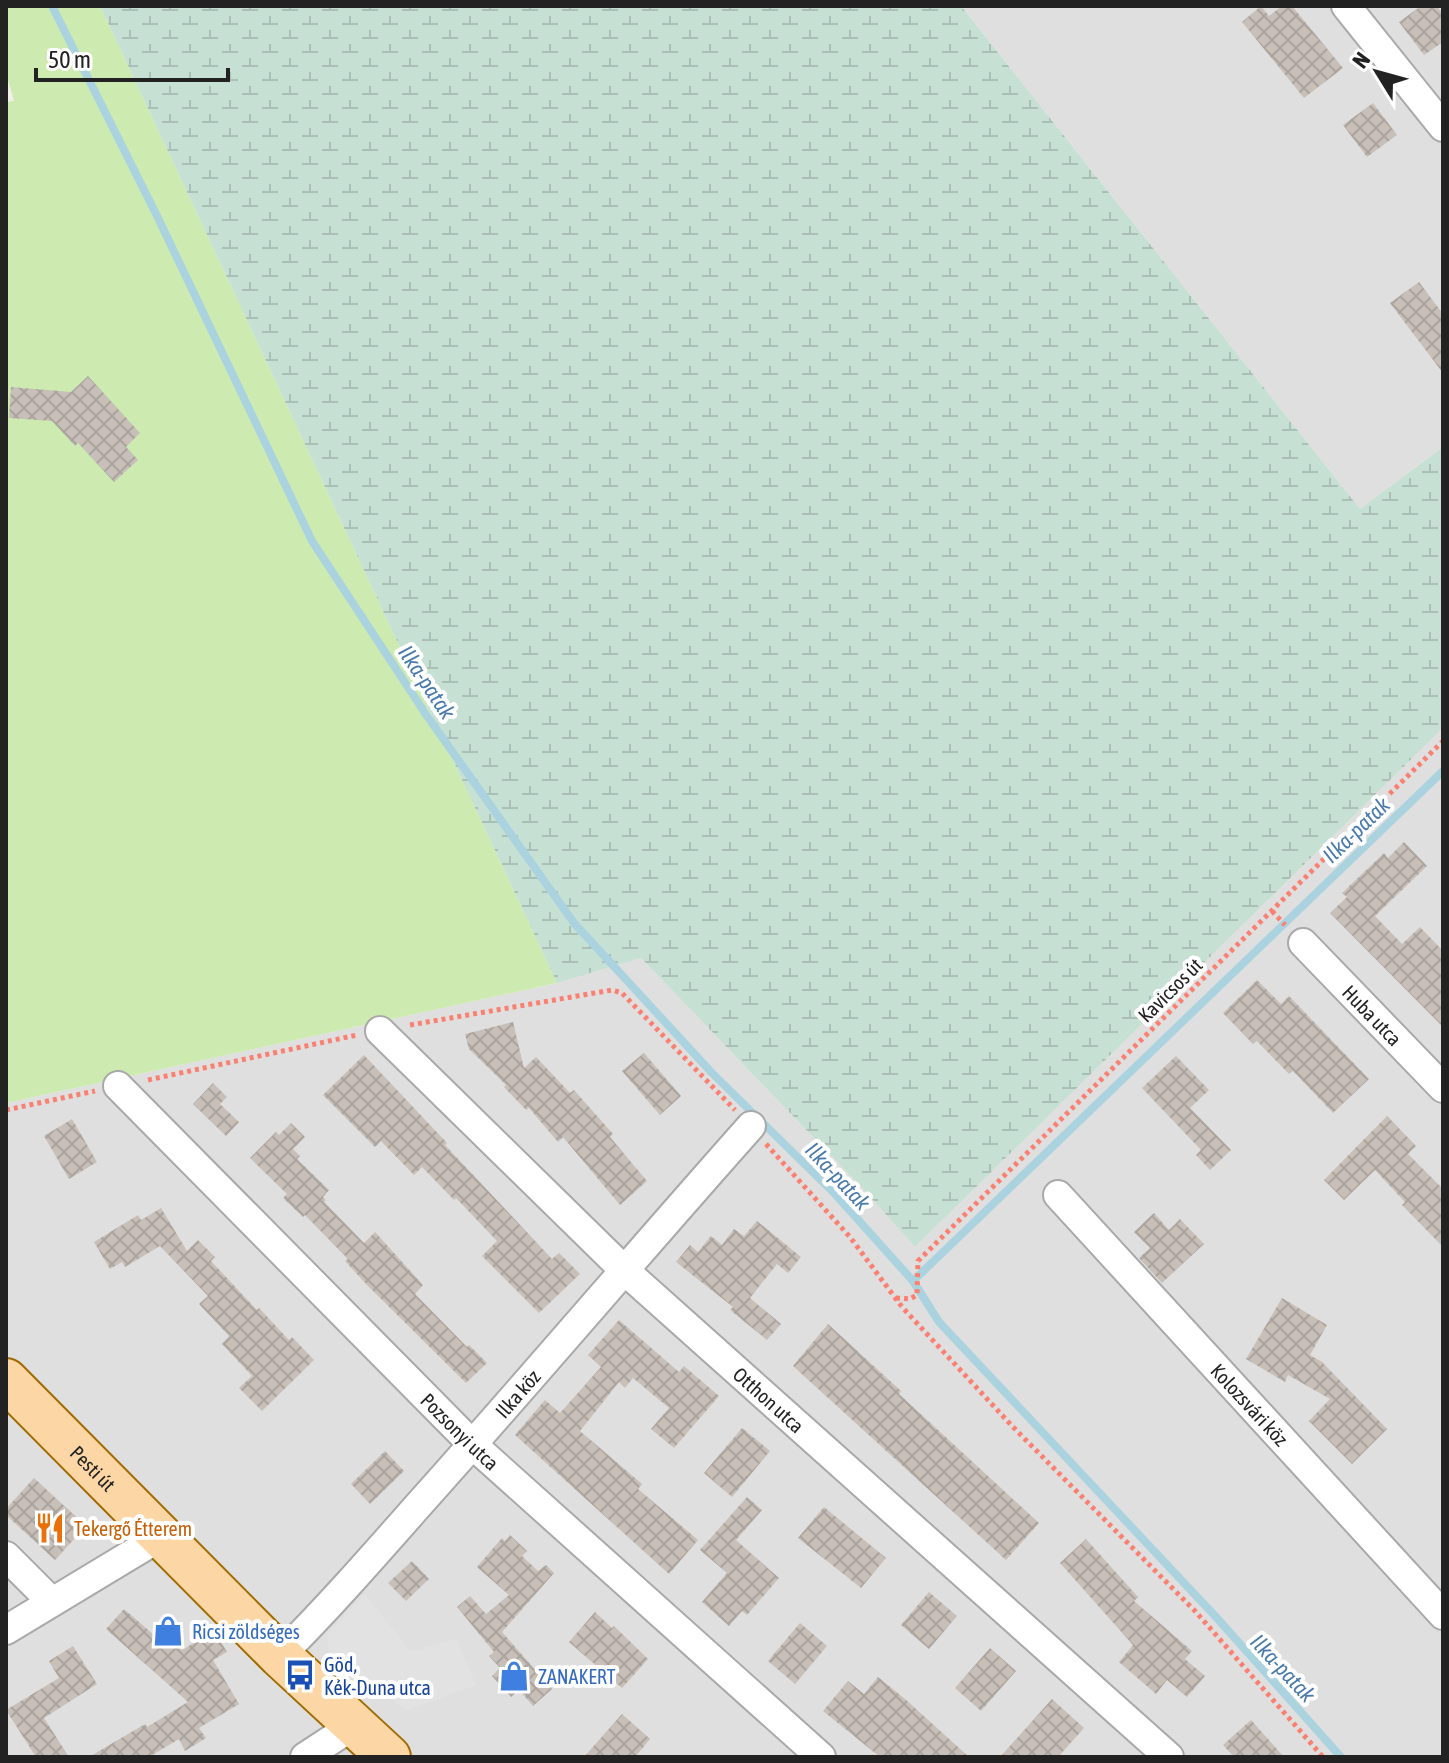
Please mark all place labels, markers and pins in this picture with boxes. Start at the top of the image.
restaurant icon: Tekergő Étterem [33,1511,67,1545]
place label: Tekergő Étterem [74,1517,192,1540]
shop icon: Ricsi zöldséges [151,1614,185,1648]
place label: Ricsi zöldséges [192,1620,300,1643]
place label: Göd, Kék-Duna utca [324,1653,431,1699]
bus stop icon: Göd, Kék-Duna utca [283,1658,317,1692]
shop icon: ZANAKERT [497,1659,531,1693]
place label: ZANAKERT [538,1665,616,1688]

